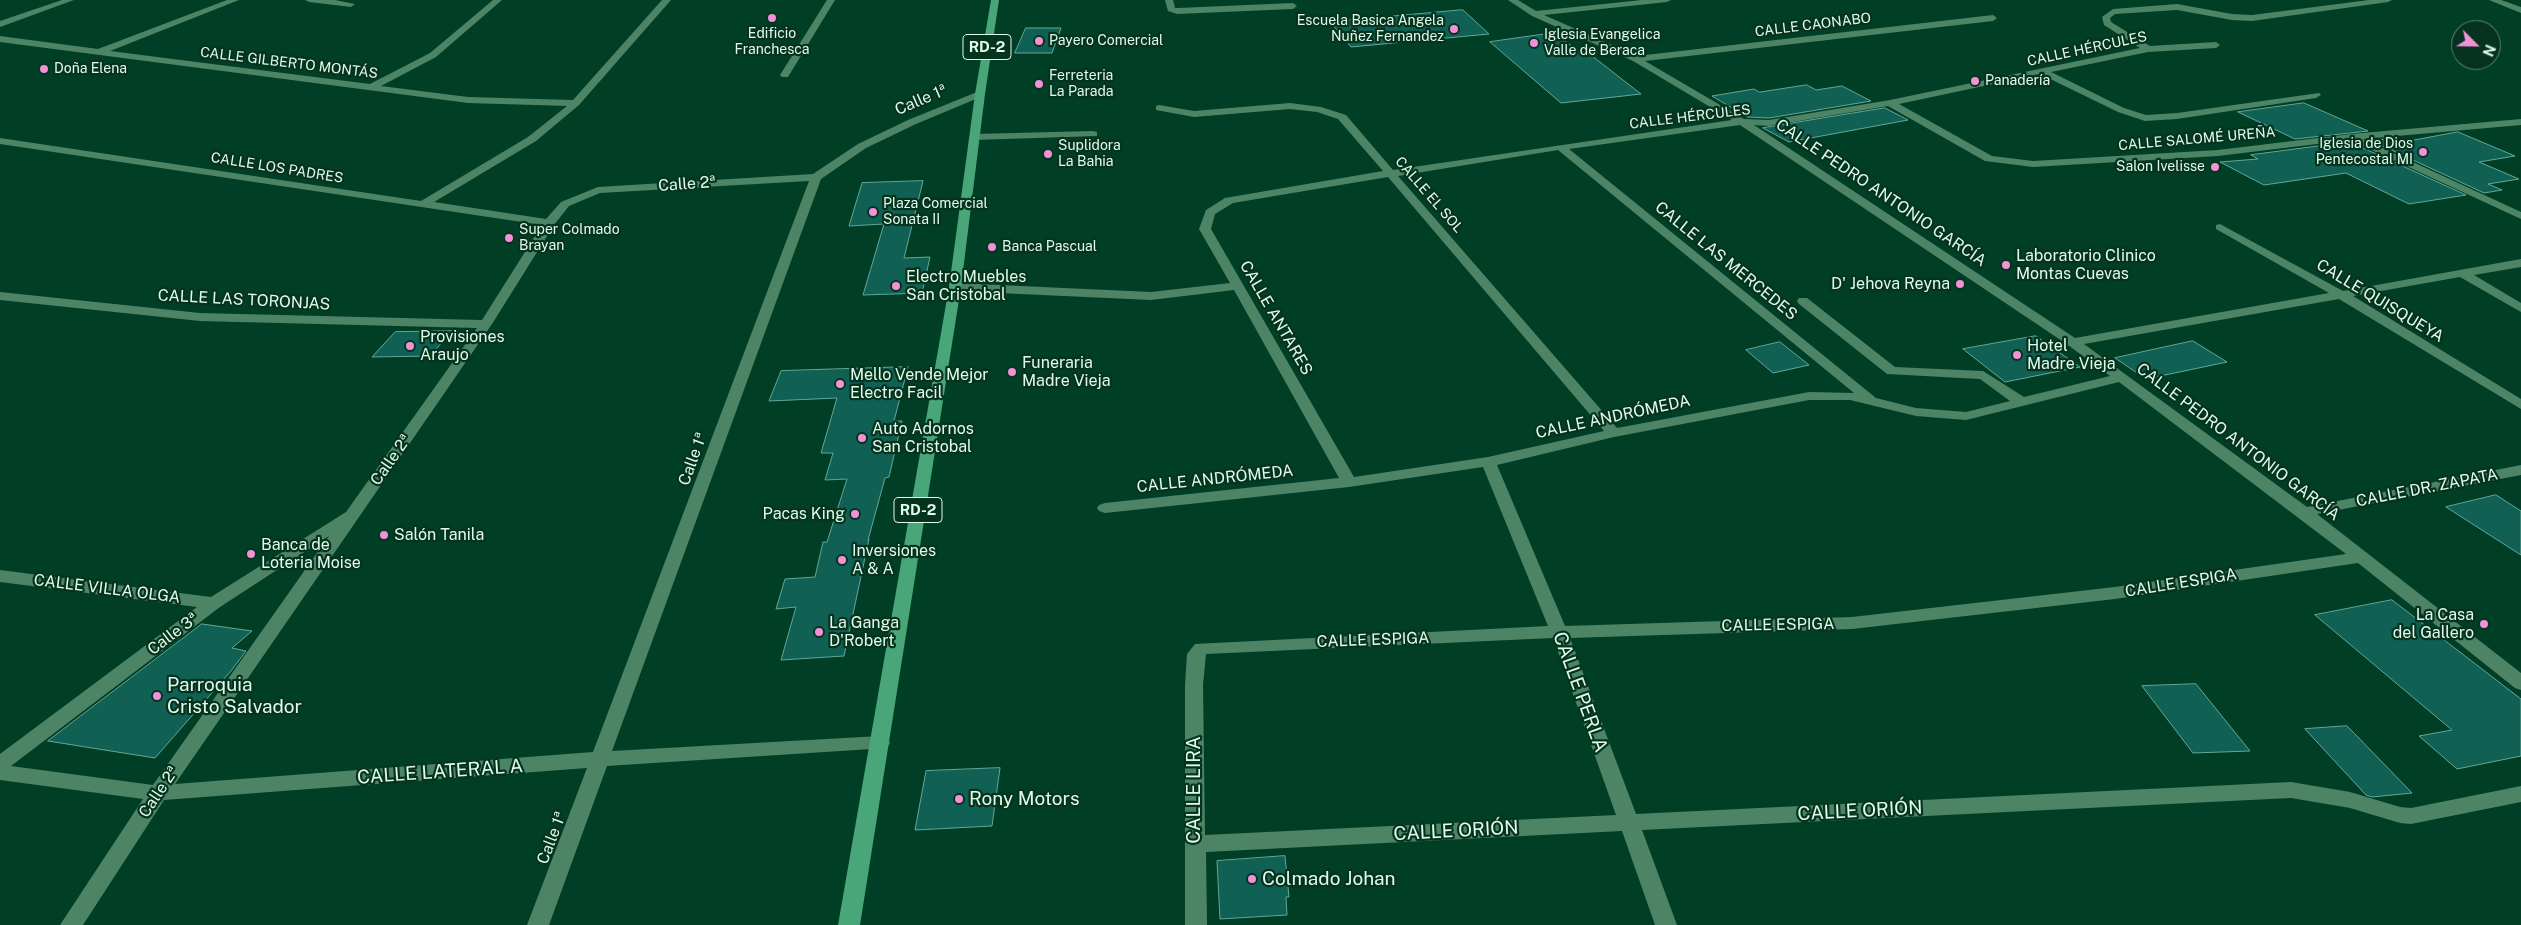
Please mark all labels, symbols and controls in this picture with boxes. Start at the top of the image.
street label: CALLE CAONABO [1754,10,1872,40]
marker: Edificio Franchesca [766,12,778,24]
place label: Escuela Basica Angela Nuñez Fernandez [1297,13,1444,46]
north arrow [2451,20,2501,70]
marker: Escuela Basica Angela Nuñez Fernandez [1448,23,1460,35]
place label: Edificio Franchesca [734,26,810,58]
place label: Iglesia Evangelica Valle de Beraca [1544,27,1661,59]
street label: CALLE HÉRCULES [2026,28,2148,70]
place label: Payero Comercial [1049,33,1163,49]
road number: RD-2 [963,34,1011,60]
marker: Payero Comercial [1033,35,1045,47]
marker: Iglesia Evangelica Valle de Beraca [1528,37,1540,49]
text: N [2479,42,2498,59]
street label: CALLE GILBERTO MONTÁS [199,44,379,82]
place label: Doña Elena [54,61,127,77]
marker: Doña Elena [38,63,50,75]
place label: Ferreteria La Parada [1049,68,1114,100]
place label: Panadería [1985,73,2050,89]
marker: Panadería [1969,75,1981,87]
marker: Ferreteria La Parada [1033,78,1045,90]
street label: Calle 1ª [892,80,950,120]
street label: CALLE HÉRCULES [1628,101,1752,133]
street label: CALLE PEDRO ANTONIO GARCÍA [1772,115,1990,271]
street label: CALLE SALOMÉ UREÑA [2118,124,2276,154]
place label: Iglesia de Dios Pentecostal MI [2316,136,2413,168]
place label: Suplidora La Bahia [1058,138,1121,170]
marker: Iglesia de Dios Pentecostal MI [2417,146,2429,158]
marker: Suplidora La Bahia [1042,148,1054,160]
street label: CALLE LOS PADRES [210,149,344,187]
street label: CALLE EL SOL [1391,153,1467,237]
place label: Salon Ivelisse [2116,159,2205,175]
marker: Salon Ivelisse [2209,161,2221,173]
street label: Calle 2ª [657,172,717,196]
place label: Plaza Comercial Sonata II [883,196,988,228]
street label: CALLE LAS MERCEDES [1651,198,1801,324]
marker: Plaza Comercial Sonata II [867,206,879,218]
place label: Super Colmado Brayan [519,222,620,254]
marker: Super Colmado Brayan [503,232,515,244]
place label: Banca Pascual [1002,239,1097,255]
marker: Banca Pascual [986,241,998,253]
place label: Laboratorio Clinico Montas Cuevas [2016,246,2156,284]
street label: CALLE QUISQUEYA [2313,255,2447,347]
street label: CALLE ANTARES [1235,257,1317,379]
marker: Laboratorio Clinico Montas Cuevas [2000,259,2012,271]
place label: Electro Muebles San Cristobal [906,267,1026,305]
place label: D' Jehova Reyna [1831,274,1950,294]
marker: D' Jehova Reyna [1954,278,1966,290]
marker: Electro Muebles San Cristobal [890,280,902,292]
street label: CALLE LAS TORONJAS [157,286,331,314]
place label: Provisiones Araujo [420,327,505,365]
place label: Hotel Madre Vieja [2027,336,2116,374]
marker: Provisiones Araujo [404,340,416,352]
marker: Hotel Madre Vieja [2011,349,2023,361]
place label: Funeraria Madre Vieja [1022,353,1111,391]
street label: CALLE PEDRO ANTONIO GARCÍA [2133,359,2343,525]
place label: Mello Vende Mejor Electro Facil [850,365,989,403]
marker: Funeraria Madre Vieja [1006,366,1018,378]
marker: Mello Vende Mejor Electro Facil [834,378,846,390]
street label: CALLE ANDRÓMEDA [1534,391,1692,443]
place label: Auto Adornos San Cristobal [872,419,974,457]
street label: Calle 1ª [675,430,711,488]
street label: Calle 2ª [367,431,415,489]
marker: Auto Adornos San Cristobal [856,432,868,444]
street label: CALLE ANDRÓMEDA [1136,461,1294,497]
street label: CALLE DR. ZAPATA [2354,465,2500,511]
road number: RD-2 [894,498,942,522]
place label: Pacas King [763,504,845,524]
marker: Pacas King [849,508,861,520]
place label: Salón Tanila [394,525,484,545]
marker: Salón Tanila [378,529,390,541]
place label: Banca de Loteria Moise [261,535,361,573]
place label: Inversiones A & A [852,541,936,579]
marker: Banca de Loteria Moise [245,548,257,560]
marker: Inversiones A & A [836,554,848,566]
street label: CALLE ESPIGA [2124,565,2238,601]
street label: CALLE VILLA OLGA [33,570,181,608]
place label: La Casa del Gallero [2393,605,2474,643]
street label: Calle 3ª [144,609,202,659]
place label: La Ganga D'Robert [829,613,899,651]
street label: CALLE ESPIGA [1721,614,1835,636]
marker: La Casa del Gallero [2478,618,2490,630]
marker: La Ganga D'Robert [813,626,825,638]
street label: CALLE ESPIGA [1316,628,1430,652]
street label: CALLE PERLA [1548,629,1612,755]
place label: Parroquia Cristo Salvador [167,674,302,718]
marker: Parroquia Cristo Salvador [151,690,163,702]
street label: CALLE LIRA [1183,736,1205,844]
street label: CALLE LATERAL A [356,755,524,789]
street label: Calle 2ª [135,763,183,821]
place label: Rony Motors [969,788,1080,810]
marker: Rony Motors [953,793,965,805]
street label: CALLE ORIÓN [1797,796,1923,826]
street label: Calle 1ª [533,809,571,867]
street label: CALLE ORIÓN [1393,816,1519,846]
place label: Colmado Johan [1262,868,1396,890]
marker: Colmado Johan [1246,873,1258,885]

